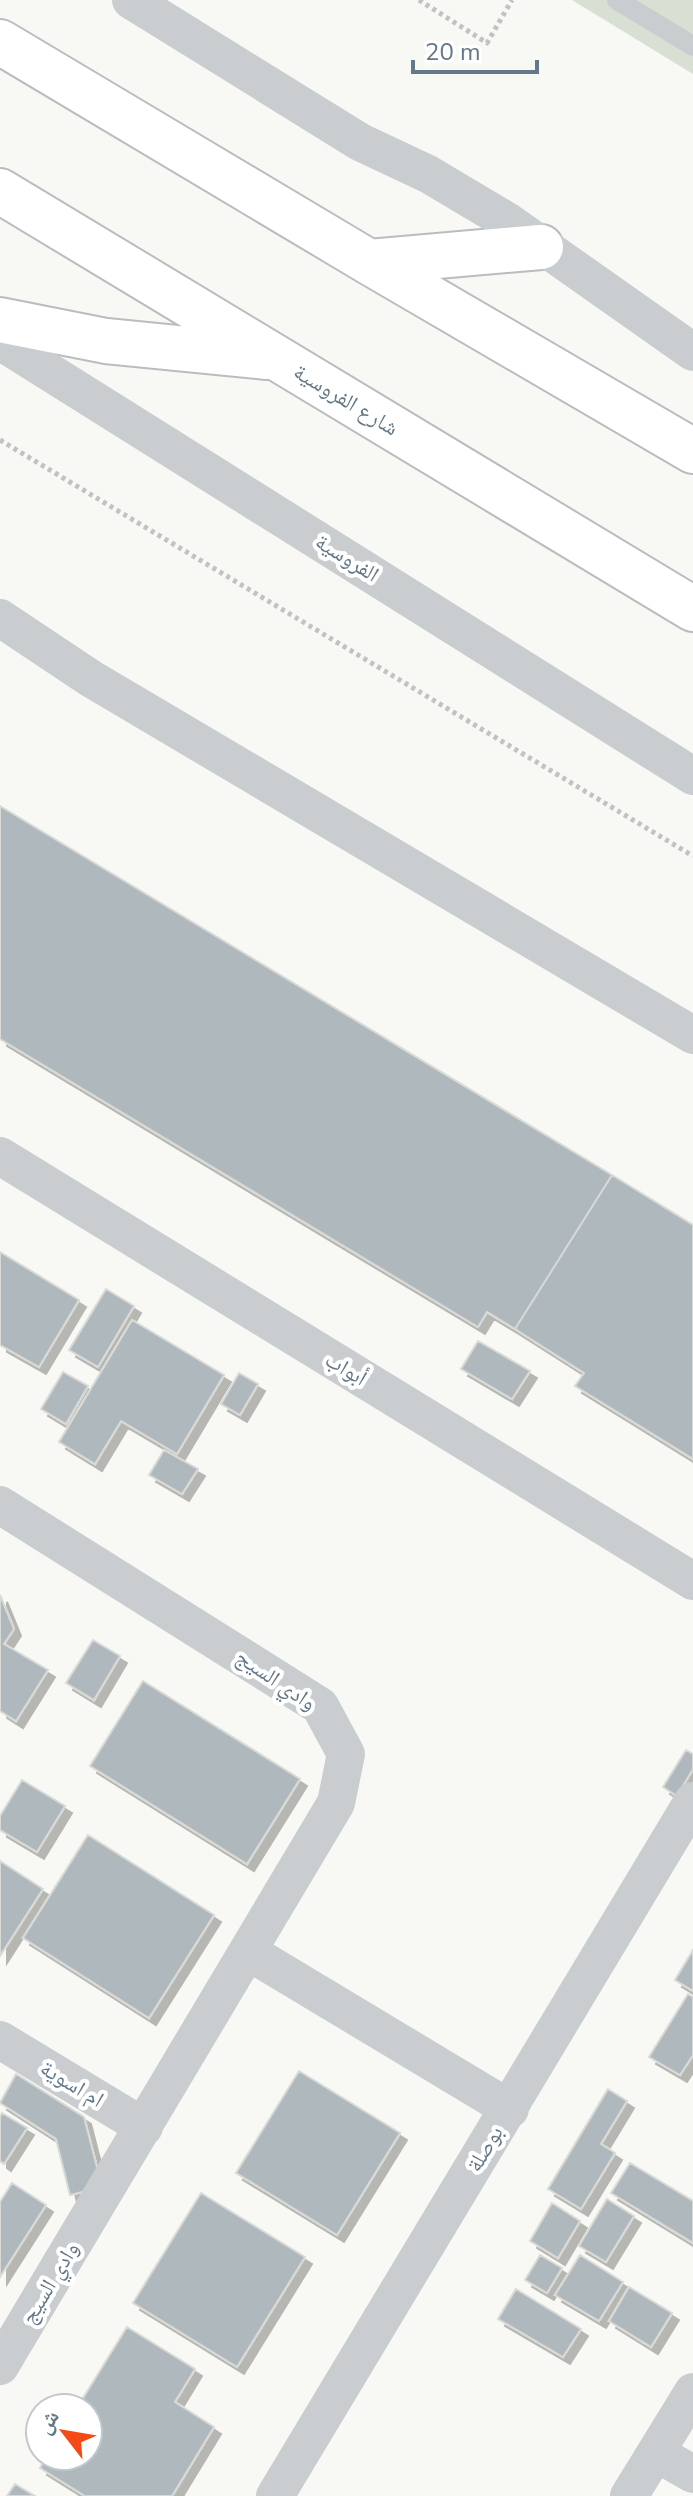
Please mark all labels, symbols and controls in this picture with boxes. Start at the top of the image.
scale bar [413,24,537,74]
text: 20 m [425,36,481,68]
street label: شارع الفروسية [288,357,404,443]
street label: الفروسية [309,527,385,589]
street label: أبواب [319,1345,373,1393]
street label: وادي السيج [229,1642,322,1719]
street label: ام اسوية [35,2053,109,2115]
street label: بوصلة [460,2120,510,2178]
street label: وادي السيج [14,2236,88,2331]
north arrow [24,2392,104,2472]
text: ش [29,2404,67,2440]

